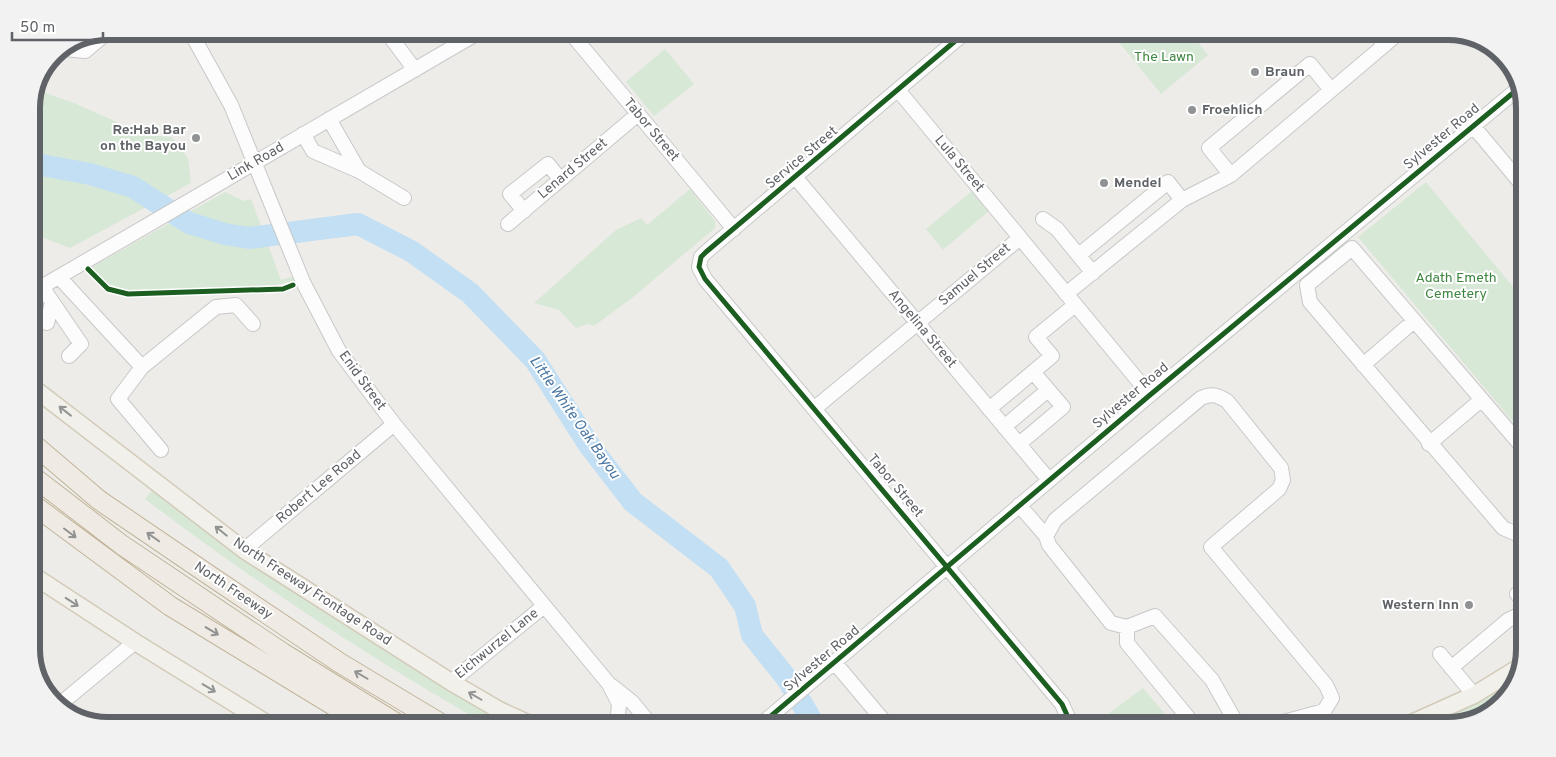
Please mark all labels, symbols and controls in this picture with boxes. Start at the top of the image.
scale bar [12,10,104,42]
text: 50 m [20,19,55,38]
park label: The Lawn [1134,49,1194,66]
place label: Braun [1265,64,1305,81]
marker: Braun [1249,66,1261,78]
street label: Tabor Street [620,95,682,165]
street label: Sylvester Road [1401,100,1483,174]
place label: Froehlich [1202,102,1262,119]
marker: Froehlich [1186,104,1198,116]
place label: Re:Hab Bar on the Bayou [100,122,186,155]
street label: Service Street [763,123,841,193]
marker: Re:Hab Bar on the Bayou [190,132,202,144]
street label: Lula Street [930,132,988,196]
street label: Lenard Street [535,135,611,203]
street label: Link Road [225,139,287,185]
place label: Mendel [1114,175,1162,192]
marker: Mendel [1098,177,1110,189]
street label: Samuel Street [936,240,1014,310]
park label: Adath Emeth Cemetery [1415,270,1497,303]
street label: Angelina Street [884,286,960,372]
street label: Enid Street [335,348,389,414]
water label: Little White Oak Bayou [524,353,624,484]
street label: Sylvester Road [1090,359,1172,433]
one-way arrow [58,406,72,416]
street label: Robert Lee Road [273,447,365,527]
street label: Tabor Street [864,451,926,521]
one-way arrow [215,525,228,536]
one-way arrow [63,528,77,538]
one-way arrow [146,532,160,542]
street label: North Freeway Frontage Road [230,534,394,650]
street label: North Freeway [190,558,276,624]
one-way arrow [64,597,78,607]
place label: Western Inn [1382,597,1459,614]
marker: Western Inn [1463,599,1475,611]
street label: Eichwurzel Lane [452,605,542,683]
street label: Sylvester Road [781,622,863,696]
one-way arrow [204,627,218,637]
one-way arrow [354,670,369,680]
one-way arrow [202,683,216,693]
one-way arrow [468,690,482,700]

